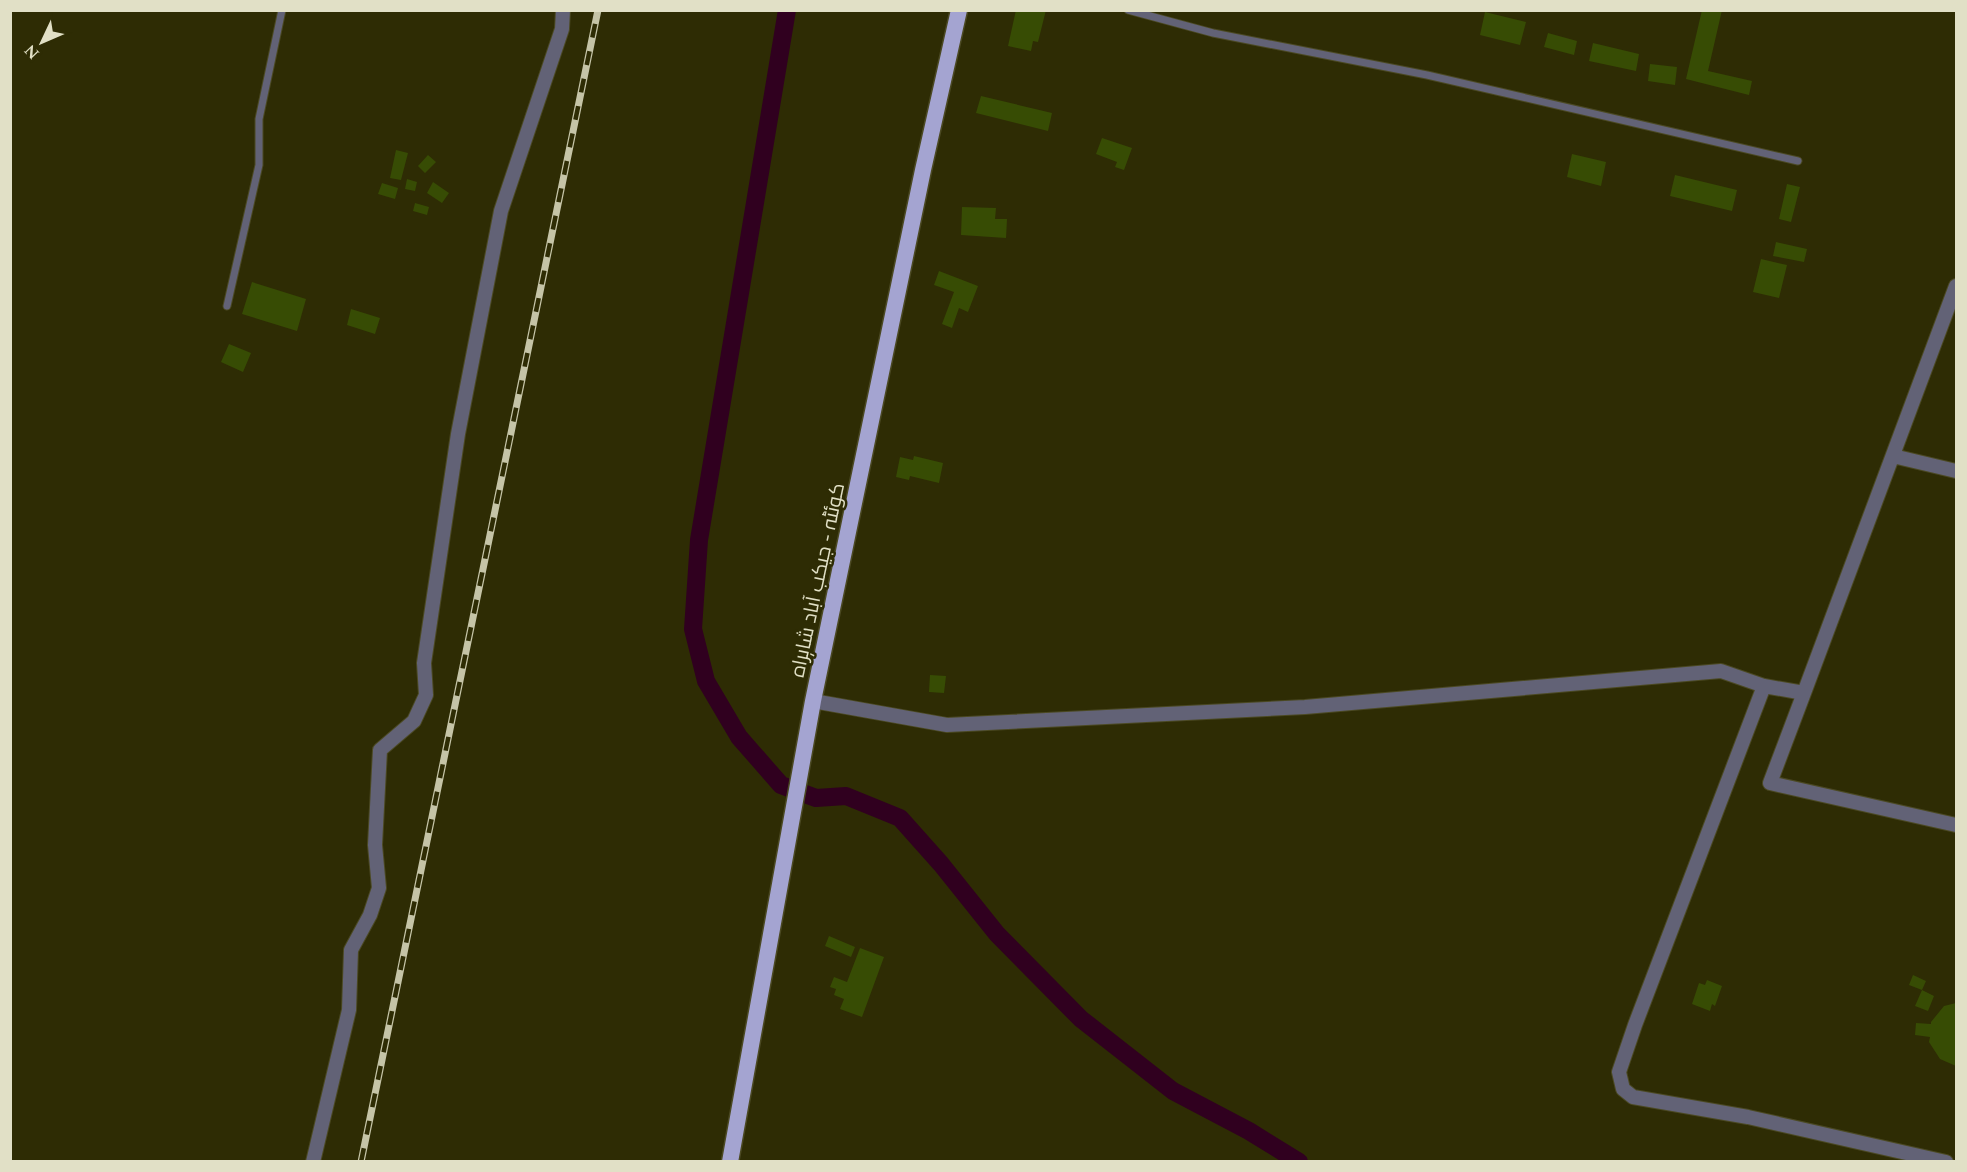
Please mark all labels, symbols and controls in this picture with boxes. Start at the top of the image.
north arrow [12,12,72,72]
text: N [19,39,45,65]
street label: کوئٹہ - جیکب آباد شاہراہ [783,480,853,680]

